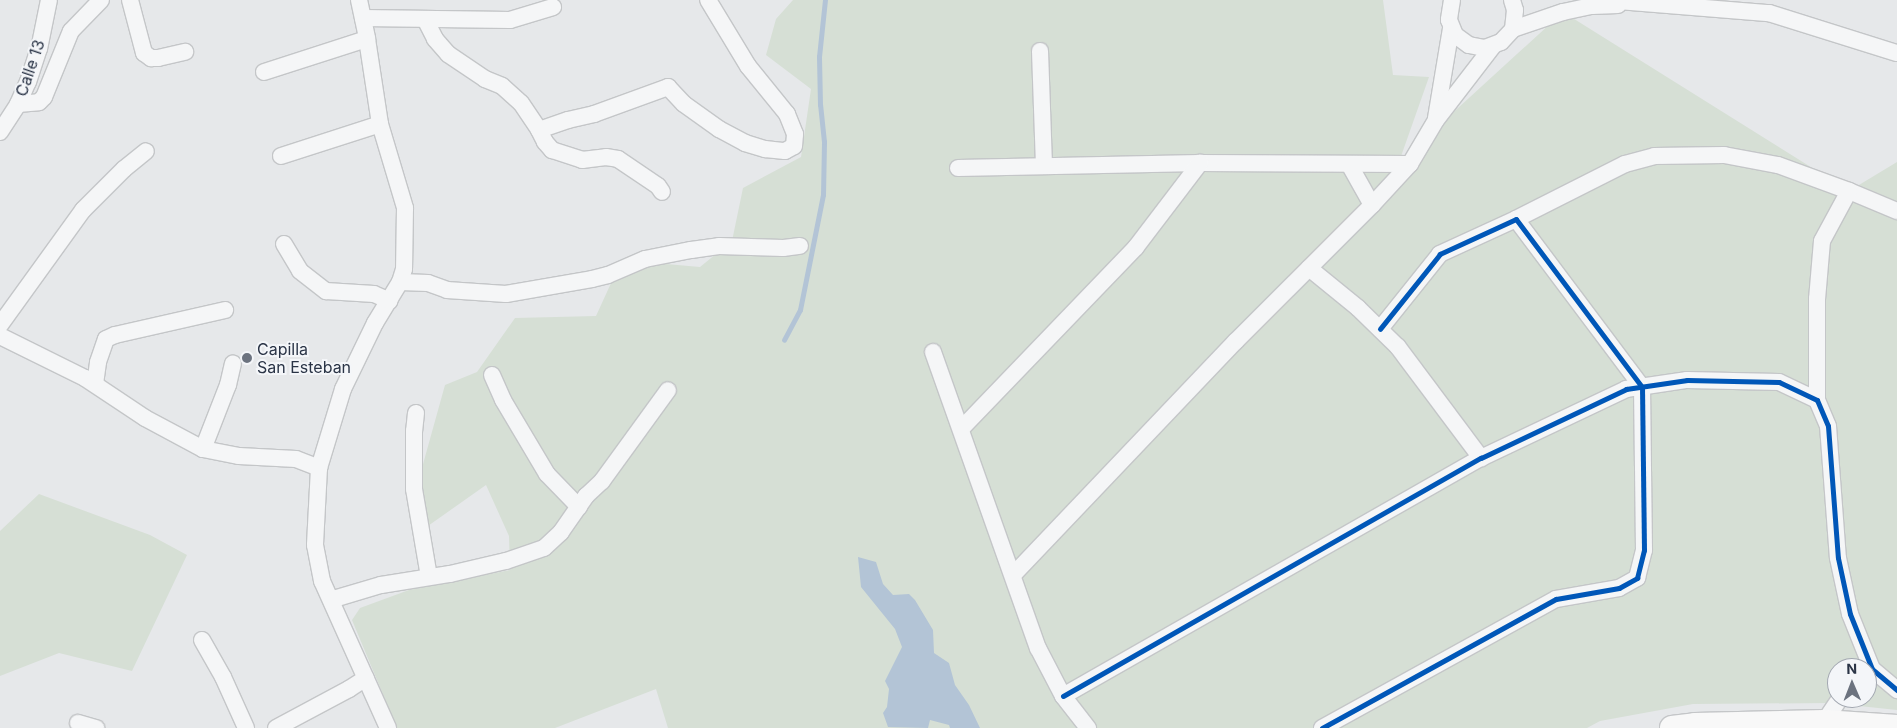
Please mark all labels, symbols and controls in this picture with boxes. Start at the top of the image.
street label: Calle 13 [11,37,49,99]
place label: Capilla San Esteban [257,339,351,377]
marker: Capilla San Esteban [241,352,253,364]
north arrow [1827,658,1877,708]
text: N [1846,660,1857,677]

